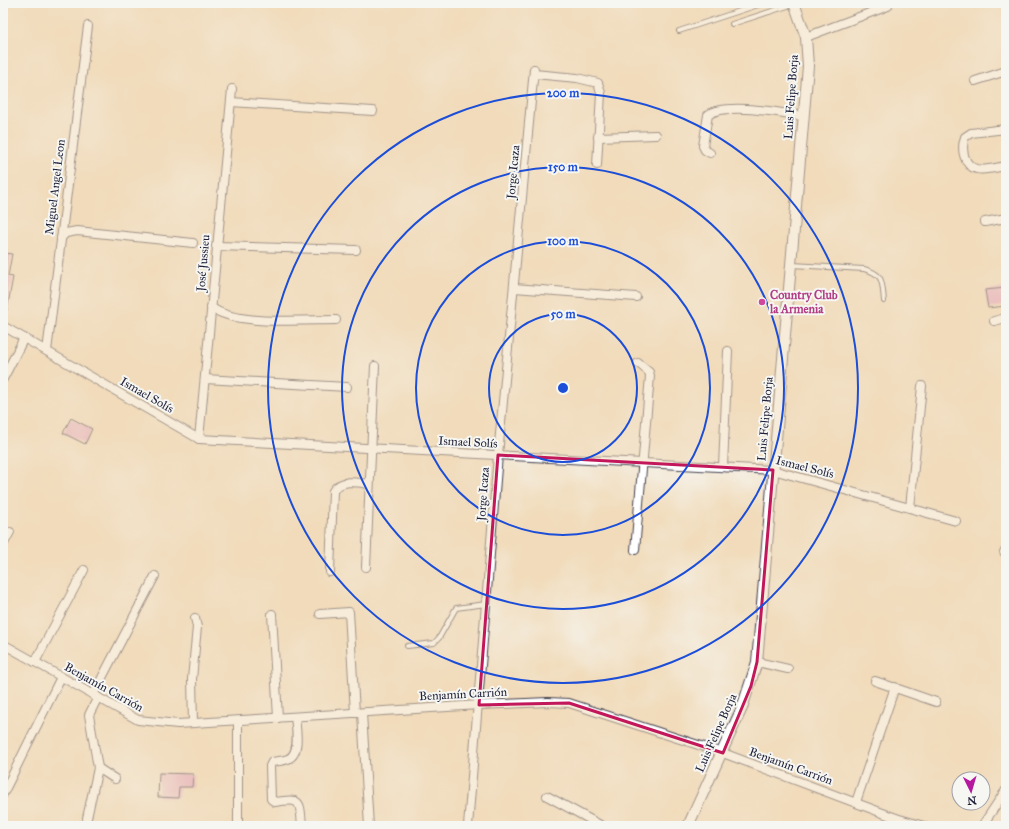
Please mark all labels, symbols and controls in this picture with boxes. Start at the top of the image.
street label: Luis Felipe Borja [781,53,801,140]
text: 200 m [547,86,580,100]
street label: Miguel Angel Leon [42,138,69,236]
street label: Jorge Icaza [503,144,523,202]
text: 150 m [548,160,579,174]
street label: José Jussieu [193,233,214,294]
text: 100 m [547,234,580,248]
place label: Country Club la Armenia [769,288,838,316]
marker: Country Club la Armenia [757,297,767,307]
text: 50 m [550,307,577,321]
street label: Ismael Solís [118,374,176,416]
street label: Luis Felipe Borja [754,375,776,462]
centre of rings [556,381,570,395]
street label: Ismael Solís [438,433,498,451]
street label: Ismael Solís [775,453,835,481]
street label: Jorge Icaza [474,466,493,524]
street label: Benjamín Carrión [62,660,146,715]
street label: Benjamín Carrión [419,685,508,703]
street label: Luis Felipe Borja [692,691,740,775]
street label: Benjamín Carrión [747,744,835,788]
north arrow [951,771,991,811]
text: N [966,794,977,807]

